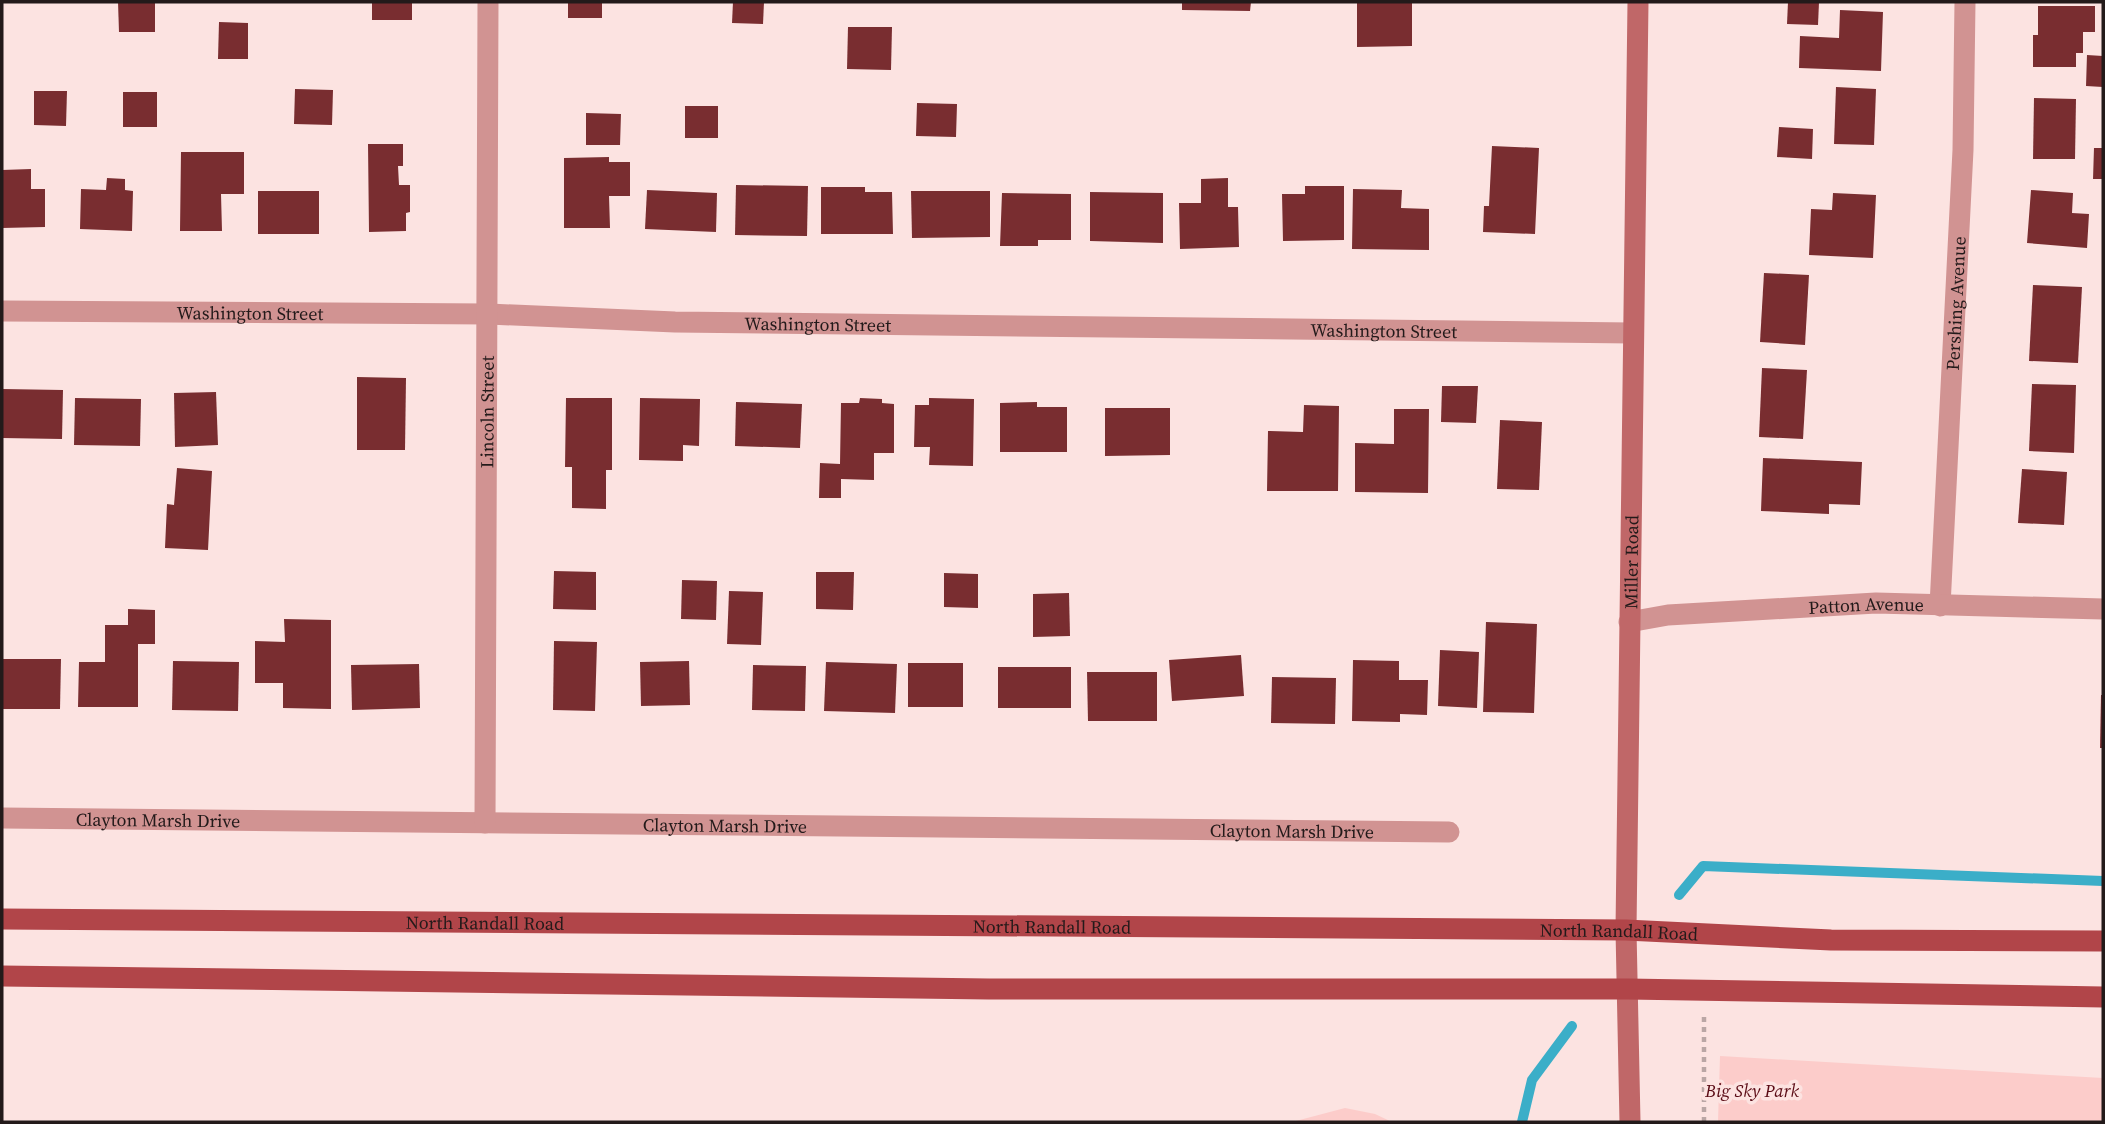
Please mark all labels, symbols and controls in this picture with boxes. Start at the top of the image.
street label: Pershing Avenue [1939,236,1971,371]
street label: Washington Street [177,300,324,325]
street label: Washington Street [744,310,891,337]
street label: Washington Street [1310,317,1457,343]
street label: Lincoln Street [474,356,499,468]
street label: Miller Road [1618,515,1644,609]
street label: Patton Avenue [1808,590,1924,619]
street label: Clayton Marsh Drive [76,806,240,833]
street label: Clayton Marsh Drive [643,812,807,838]
street label: Clayton Marsh Drive [1210,817,1374,844]
street label: North Randall Road [406,909,564,935]
street label: North Randall Road [973,913,1131,939]
street label: North Randall Road [1540,917,1699,946]
park label: Big Sky Park [1704,1078,1799,1103]

